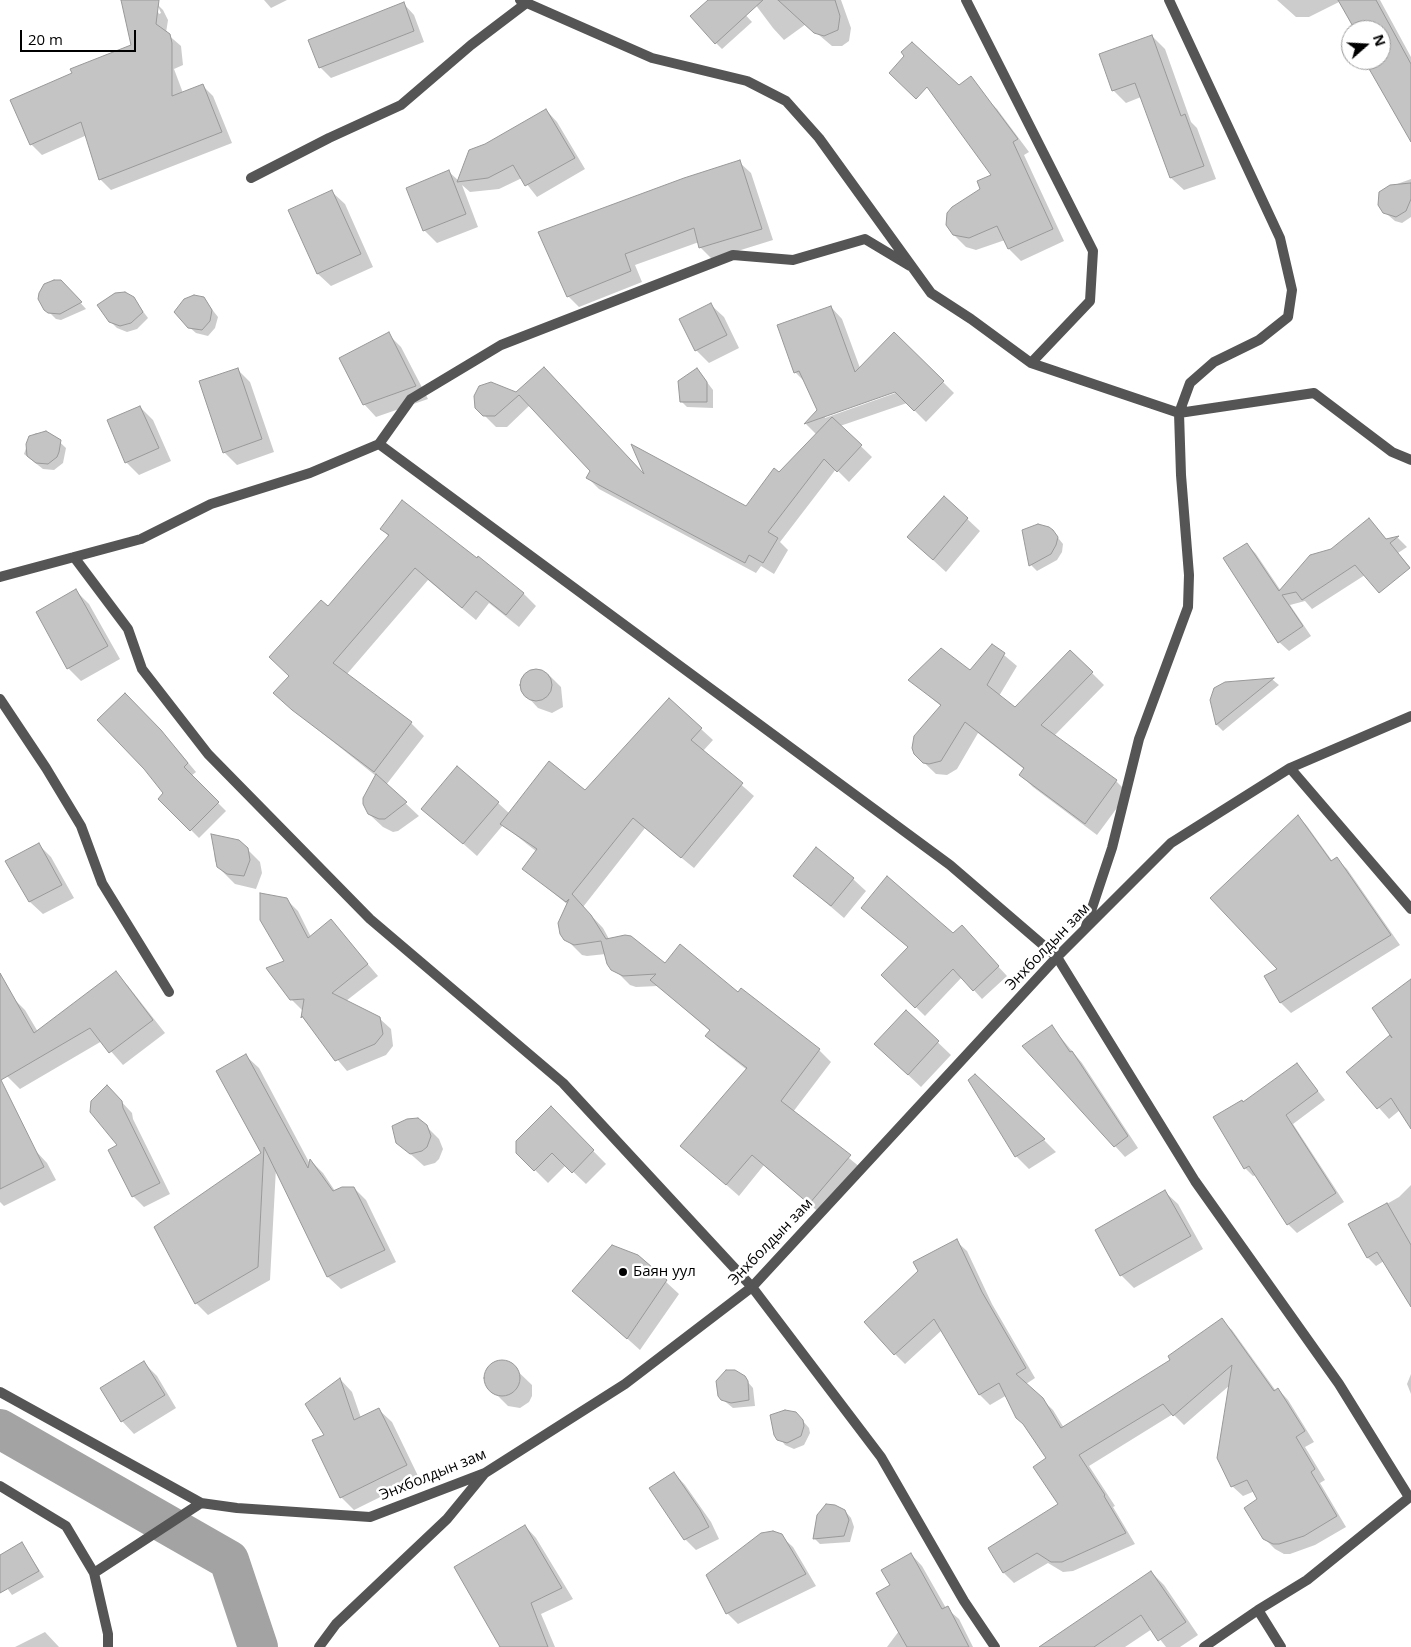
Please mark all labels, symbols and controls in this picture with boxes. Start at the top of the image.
scale bar [22,20,139,52]
north arrow [1341,20,1391,70]
text: 20 m [28,29,63,49]
text: N [1369,32,1391,49]
street label: Энхболдын зам [1002,900,1094,994]
street label: Энхболдын зам [725,1195,817,1289]
place label: Баян уул [633,1263,696,1281]
marker: Баян уул [617,1266,629,1278]
street label: Энхболдын зам [377,1445,489,1505]

